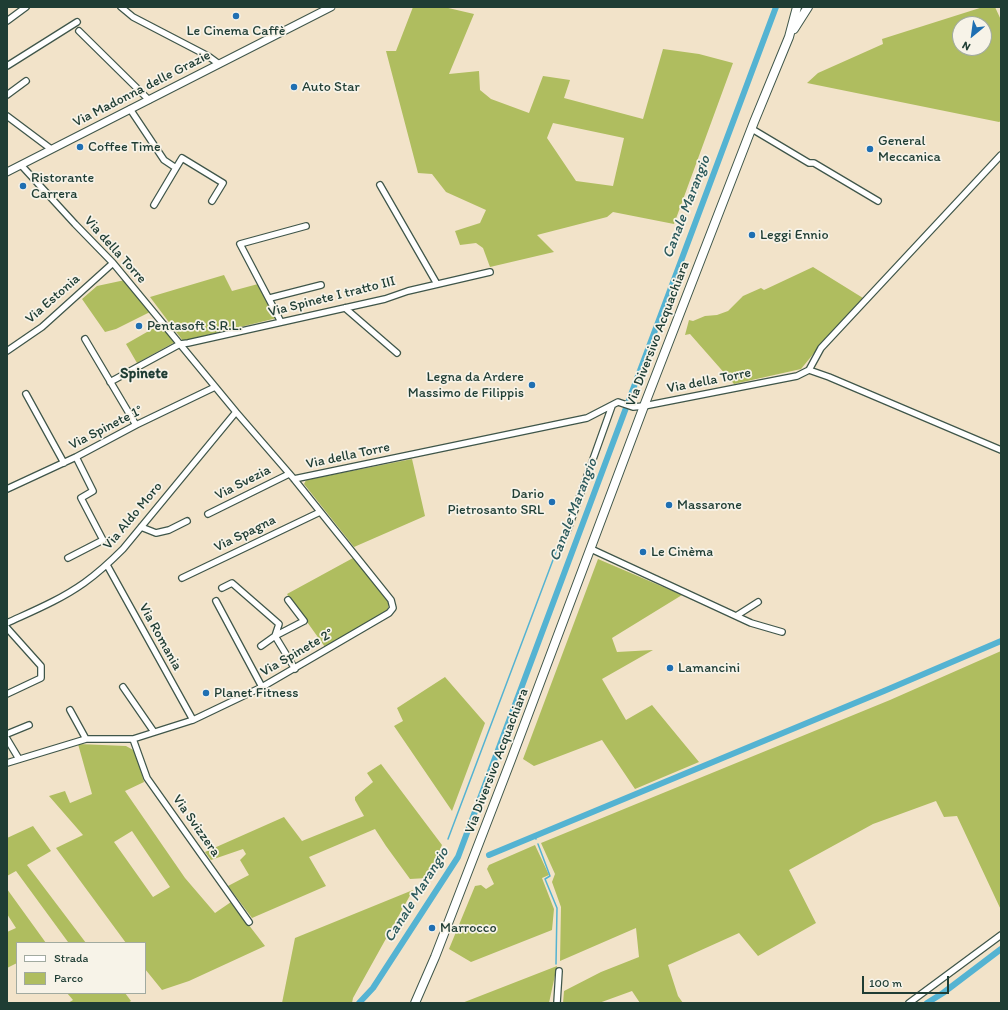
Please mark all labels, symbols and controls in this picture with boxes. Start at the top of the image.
marker: Le Cinema Caffè [231,11,241,21]
north arrow [952,16,992,56]
place label: Le Cinema Caffè [187,23,285,39]
text: N [960,39,973,54]
street label: Via Madonna delle Grazie [70,47,214,131]
place label: Auto Star [302,79,360,95]
marker: Auto Star [289,82,299,92]
place label: General Meccanica [878,133,941,166]
place label: Coffee Time [88,139,161,155]
marker: Coffee Time [75,142,85,152]
marker: General Meccanica [865,144,875,154]
water label: Canale Marangio [659,153,715,261]
place label: Ristorante Carrera [31,170,94,202]
marker: Ristorante Carrera [18,181,28,191]
street label: Via della Torre [80,213,150,287]
place label: Leggi Ennio [760,227,829,243]
marker: Leggi Ennio [747,230,757,240]
street label: Via Diversivo Acquachiara [623,259,693,409]
street label: Via Estonia [22,271,84,327]
street label: Via Spinete I tratto III [267,273,397,321]
place label: Pentasoft S.R.L. [147,318,242,334]
marker: Pentasoft S.R.L. [134,321,144,331]
district label: Spinete [120,365,168,383]
street label: Via della Torre [666,365,752,397]
place label: Legna da Ardere Massimo de Filippis [408,369,524,402]
marker: Legna da Ardere Massimo de Filippis [527,380,537,390]
street label: Via Spinete 1° [66,402,146,454]
street label: Via della Torre [305,439,391,473]
water label: Canale Marangio [546,456,602,564]
street label: Via Svezia [212,462,274,504]
street label: Via Aldo Moro [100,479,166,553]
place label: Dario Pietrosanto SRL [447,486,544,518]
marker: Dario Pietrosanto SRL [547,497,557,507]
place label: Massarone [677,497,742,513]
marker: Massarone [664,500,674,510]
street label: Via Spagna [211,512,279,556]
place label: Le Cinèma [651,544,713,560]
marker: Le Cinèma [638,547,648,557]
street label: Via Romania [135,600,185,674]
street label: Via Spinete 2° [258,625,336,681]
place label: Lamancini [678,660,740,676]
marker: Lamancini [665,663,675,673]
place label: Planet Fitness [214,685,298,701]
street label: Via Diversivo Acquachiara [462,686,532,836]
marker: Planet Fitness [201,688,211,698]
street label: Via Svizzera [168,792,224,860]
water label: Canale Marangio [381,844,453,946]
place label: Marrocco [440,920,496,936]
marker: Marrocco [427,923,437,933]
legend [16,942,146,994]
text: Strada [54,951,88,965]
scale bar [864,968,951,994]
text: Parco [54,971,83,985]
text: 100 m [869,976,902,990]

